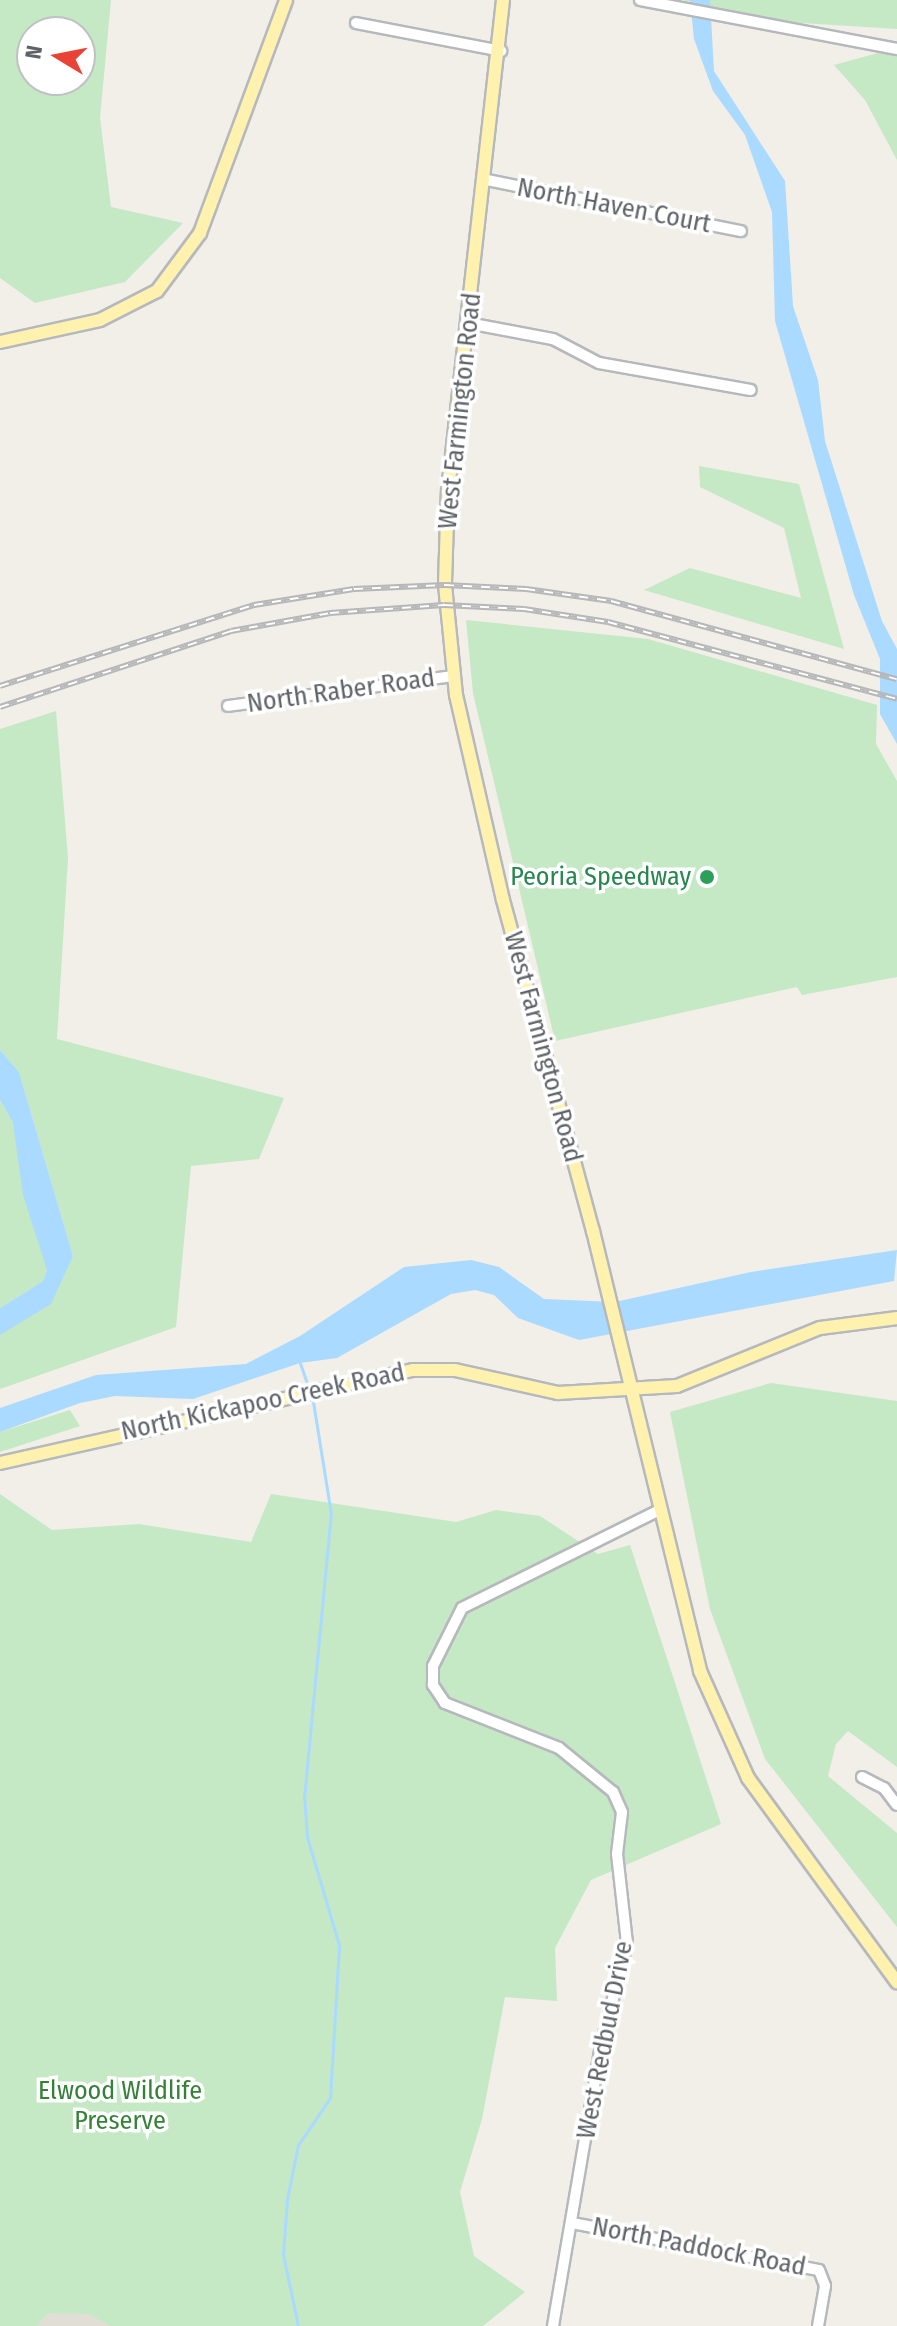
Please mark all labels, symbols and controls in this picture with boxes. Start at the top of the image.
north arrow [16,16,96,96]
text: N [19,43,48,61]
street label: North Haven Court [515,172,713,240]
street label: West Farmington Road [432,291,488,531]
street label: North Raber Road [245,662,437,720]
place label: Peoria Speedway [510,861,691,893]
marker: Peoria Speedway [698,868,716,886]
street label: West Farmington Road [497,928,589,1166]
street label: North Kickapoo Creek Road [118,1357,408,1447]
street label: West Redbud Drive [571,1938,639,2142]
park label: Elwood Wildlife Preserve [38,2075,202,2136]
street label: North Paddock Road [590,2211,808,2283]

